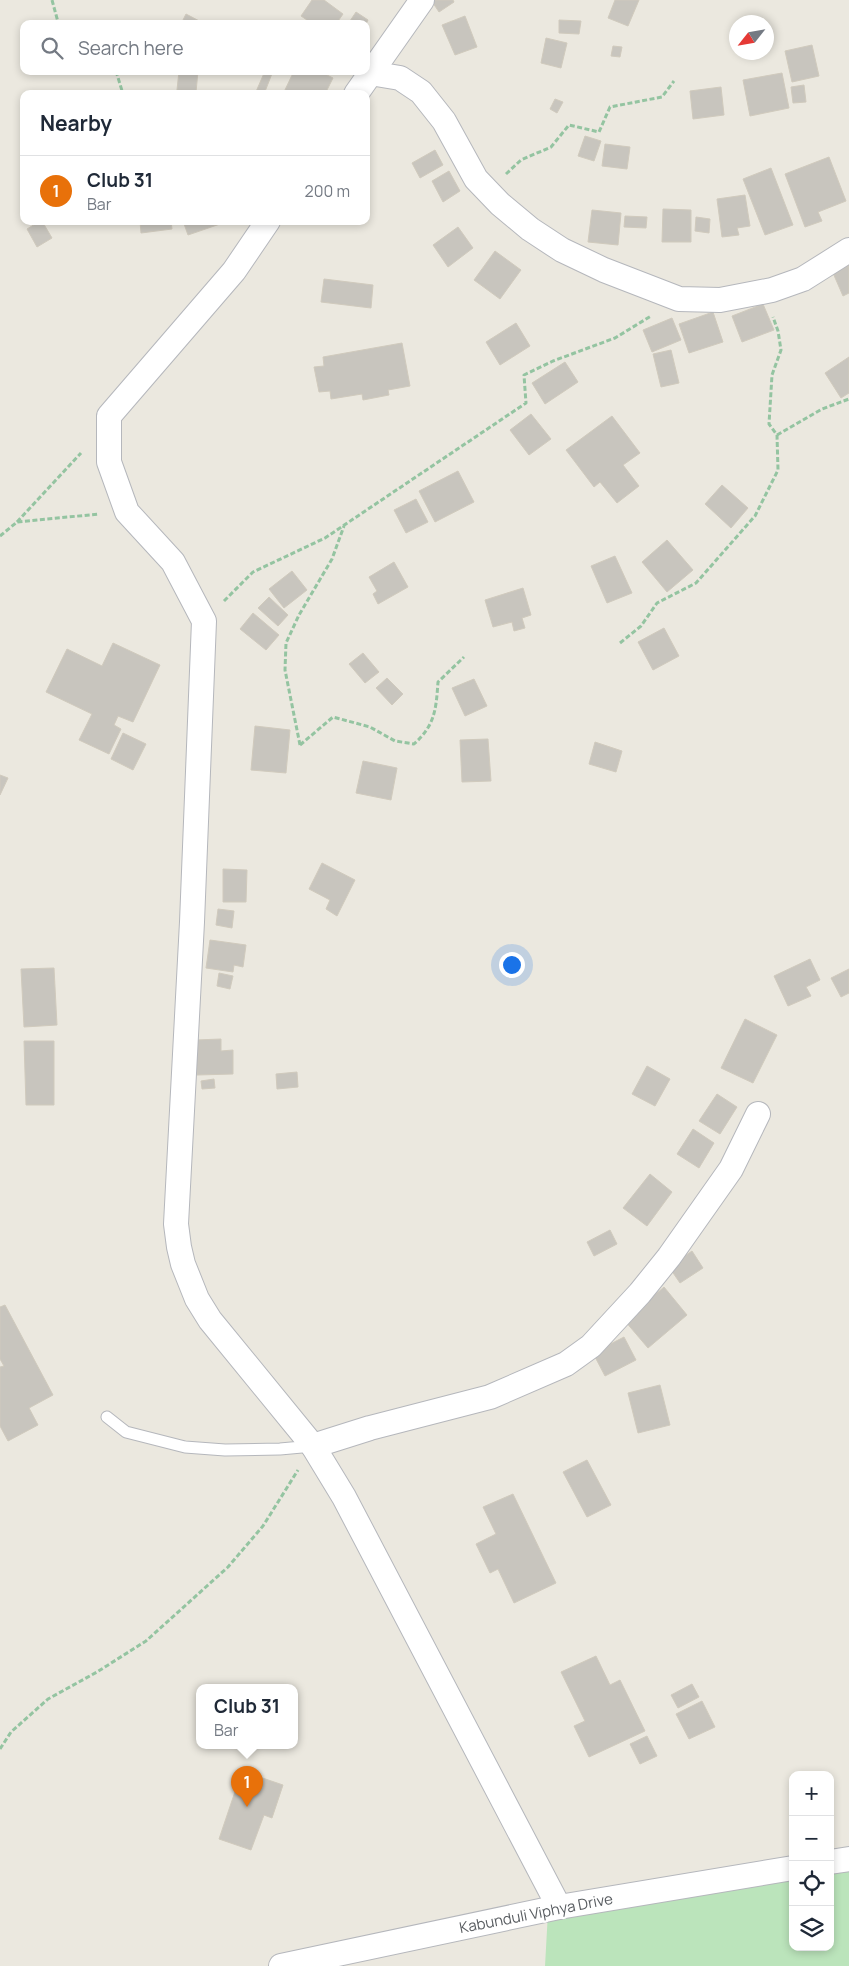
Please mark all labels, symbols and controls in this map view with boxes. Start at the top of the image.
north arrow [729,15,774,60]
search box [20,20,370,75]
icon: search [38,34,66,62]
text: Search here [78,35,184,61]
text: Nearby [40,109,112,137]
text: Club 31 [87,167,153,193]
text: 1 [52,180,60,202]
text: 200 m [305,180,350,202]
text: Bar [87,193,111,215]
your location [499,952,525,978]
popup [196,1684,298,1749]
text: Club 31 [214,1693,280,1719]
text: Bar [214,1719,238,1741]
pin: 1 [231,1766,263,1807]
map controls [789,1771,834,1951]
button: + [789,1771,834,1816]
button: − [789,1816,834,1861]
button: locate [789,1861,834,1906]
street label: Kabunduli Viphya Drive [458,1888,615,1938]
button: layers [789,1906,834,1951]

